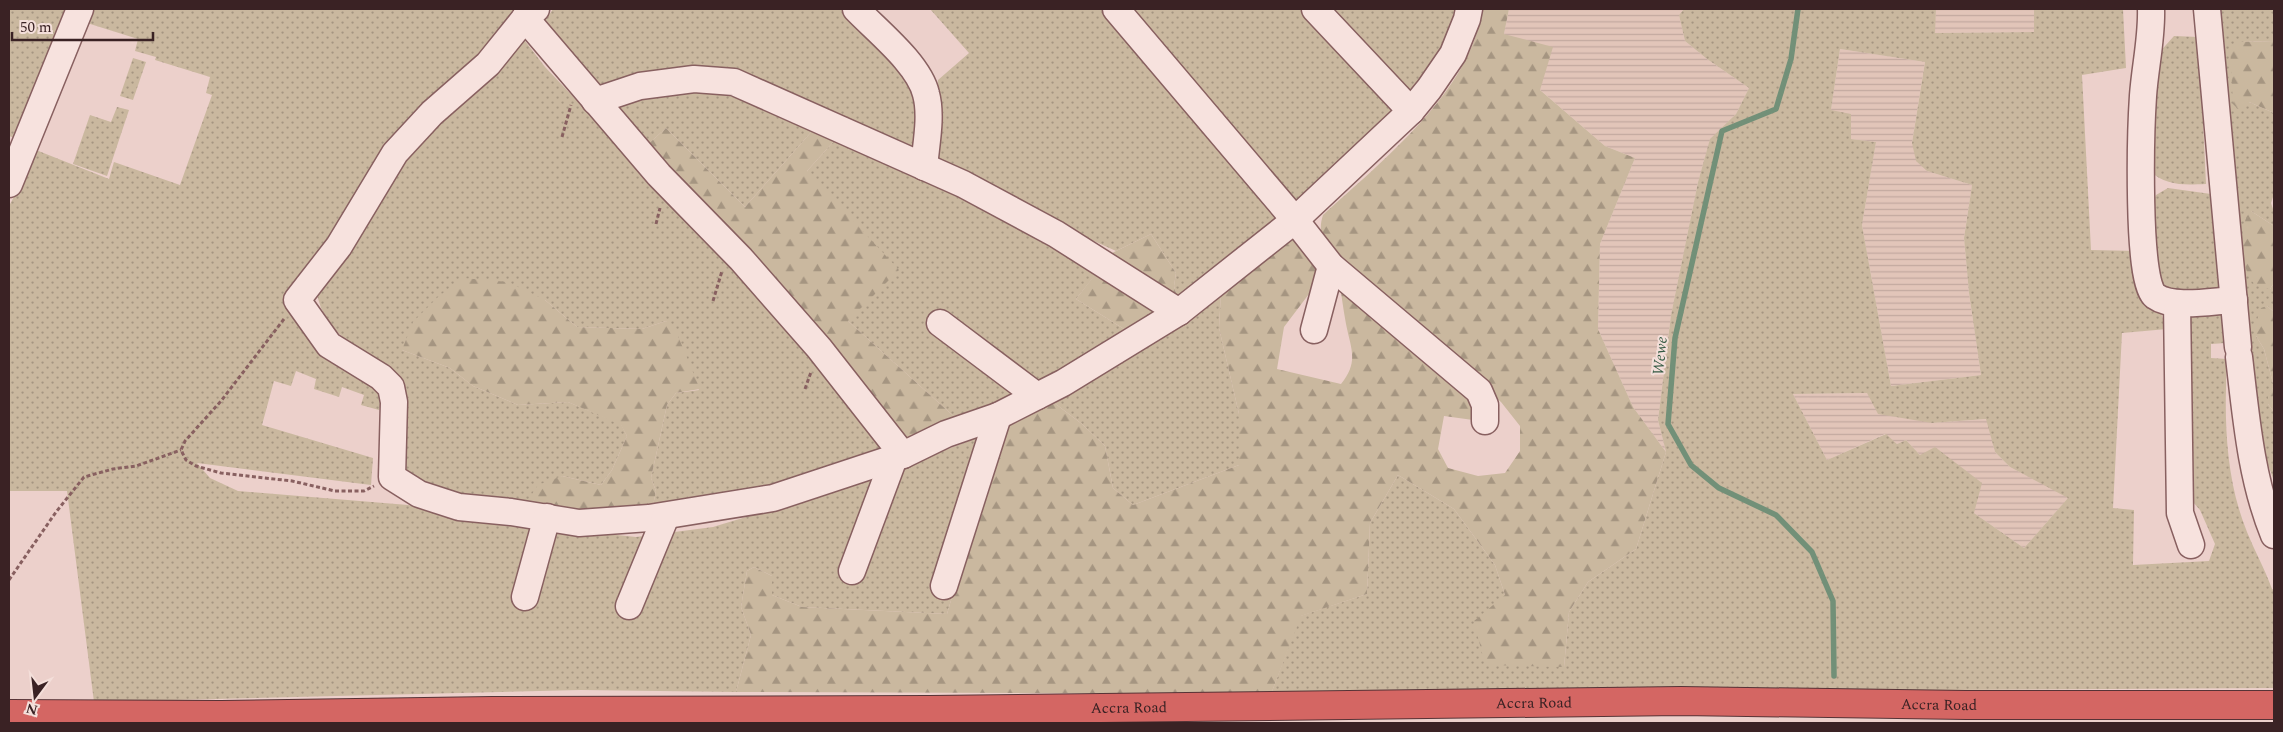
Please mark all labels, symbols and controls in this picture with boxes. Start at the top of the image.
scale bar [12,10,154,42]
text: 50 m [20,16,52,39]
water label: Wewe [1646,335,1674,377]
north arrow [10,672,60,722]
street label: Accra Road [1496,691,1572,715]
street label: Accra Road [1901,693,1977,717]
street label: Accra Road [1091,696,1167,720]
text: N [24,697,40,721]

